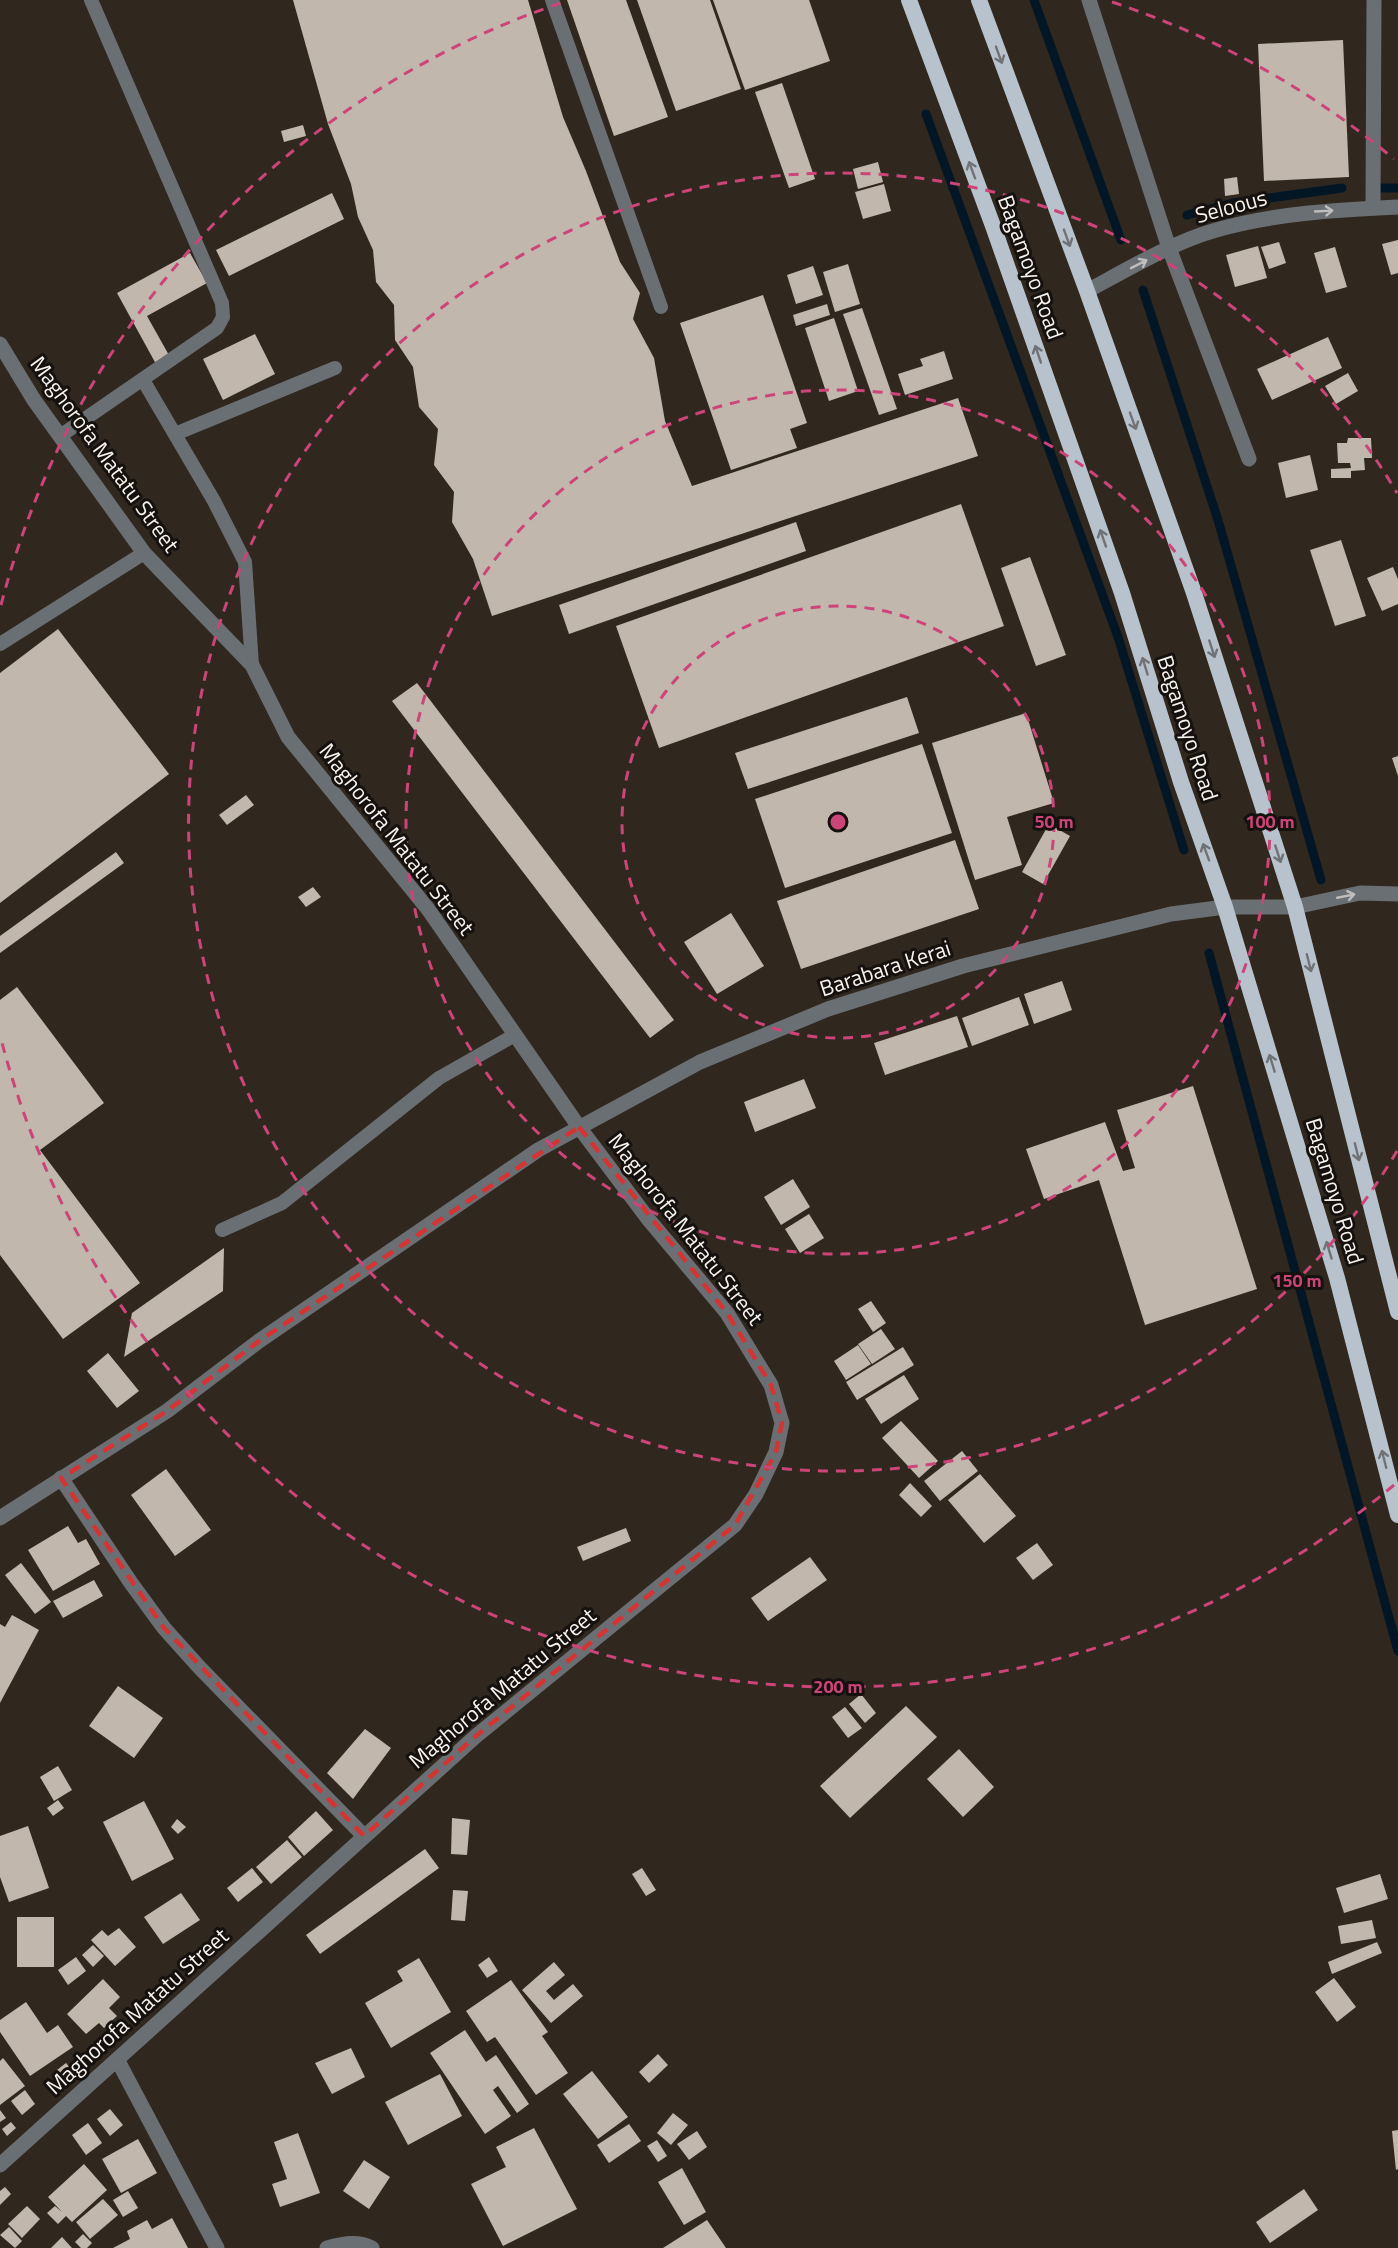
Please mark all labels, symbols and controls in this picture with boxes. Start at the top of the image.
one-way arrow [994,45,1005,64]
one-way arrow [966,162,977,180]
street label: Seloous [1191,180,1271,232]
street label: Bagamoyo Road [989,190,1073,344]
one-way arrow [1314,206,1334,217]
one-way arrow [1062,228,1073,246]
one-way arrow [1129,258,1147,269]
one-way arrow [1032,345,1043,364]
street label: Maghorofa Matatu Street [22,349,188,560]
one-way arrow [1128,411,1139,430]
one-way arrow [1096,529,1107,548]
one-way arrow [1207,639,1218,658]
street label: Bagamoyo Road [1148,651,1228,805]
one-way arrow [1139,657,1150,676]
street label: Maghorofa Matatu Street [311,736,483,943]
text: 50 m [1034,808,1074,835]
text: 100 m [1245,808,1295,835]
centre of rings [828,812,848,832]
one-way arrow [1199,843,1210,861]
one-way arrow [1273,844,1284,863]
one-way arrow [1336,890,1355,901]
street label: Barabara Kerai [815,931,955,1005]
one-way arrow [1304,953,1315,972]
one-way arrow [1266,1054,1277,1073]
street label: Bagamoyo Road [1297,1114,1373,1268]
street label: Maghorofa Matatu Street [600,1126,772,1333]
one-way arrow [1352,1142,1364,1161]
one-way arrow [1323,1241,1334,1260]
text: 150 m [1272,1267,1322,1294]
one-way arrow [1377,1449,1389,1468]
street label: Maghorofa Matatu Street [401,1599,603,1777]
text: 200 m [813,1673,863,1700]
street label: Maghorofa Matatu Street [38,1919,236,2102]

